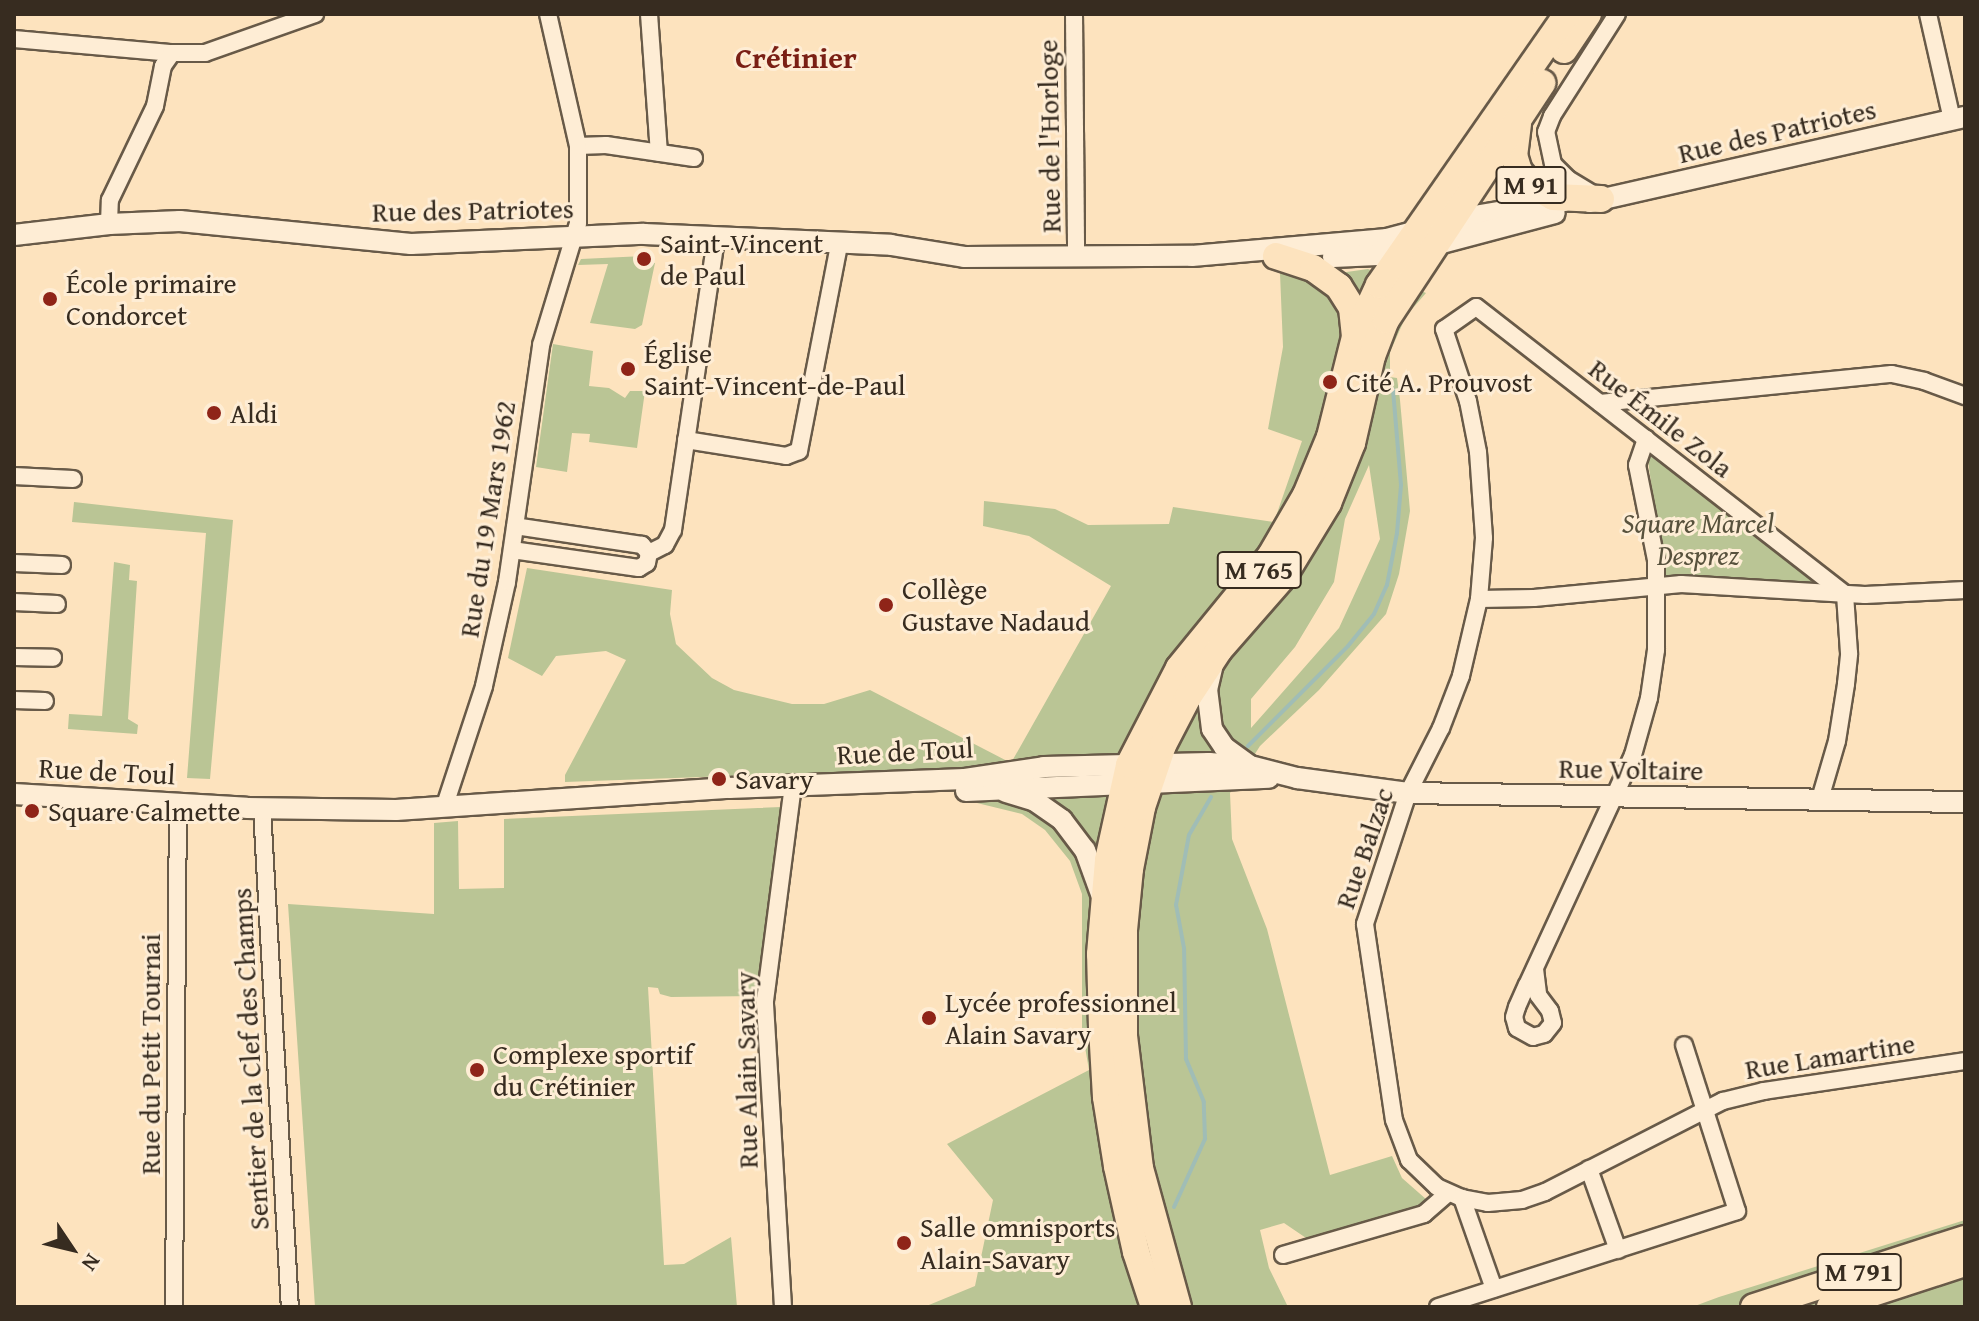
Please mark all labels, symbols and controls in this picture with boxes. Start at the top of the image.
district label: Crétinier [735,39,857,75]
street label: Rue de l'Horloge [1031,39,1067,233]
street label: Rue des Patriotes [1675,92,1879,170]
road number: M 91 [1495,163,1567,207]
street label: Rue des Patriotes [372,191,574,229]
place label: Saint-Vincent de Paul [660,226,823,292]
marker: Saint-Vincent de Paul [635,250,653,268]
place label: École primaire Condorcet [66,266,237,332]
marker: École primaire Condorcet [41,290,59,308]
place label: Église Saint-Vincent-de-Paul [644,336,906,402]
street label: Rue Émile Zola [1583,352,1739,484]
marker: Église Saint-Vincent-de-Paul [619,360,637,378]
place label: Cité A. Prouvost [1346,365,1532,399]
marker: Cité A. Prouvost [1321,373,1339,391]
place label: Aldi [230,396,278,430]
street label: Rue du 19 Mars 1962 [452,398,522,640]
marker: Aldi [205,404,223,422]
park label: Square Marcel Desprez [1622,506,1774,572]
road number: M 765 [1215,548,1303,592]
place label: Collège Gustave Nadaud [902,572,1090,638]
marker: Collège Gustave Nadaud [877,596,895,614]
street label: Rue de Toul [836,731,974,771]
street label: Rue de Toul [38,751,176,791]
street label: Rue Voltaire [1558,751,1704,787]
place label: Savary [735,762,814,796]
marker: Savary [710,770,728,788]
street label: Rue Balzac [1328,783,1400,913]
place label: Square Calmette [48,794,240,828]
marker: Square Calmette [23,802,41,820]
street label: Sentier de la Clef des Champs [224,887,276,1231]
street label: Rue du Petit Tournai [133,933,167,1175]
street label: Rue Alain Savary [727,971,765,1169]
place label: Lycée professionnel Alain Savary [945,985,1177,1051]
marker: Lycée professionnel Alain Savary [920,1009,938,1027]
street label: Rue Lamartine [1743,1026,1917,1086]
place label: Complexe sportif du Crétinier [493,1037,693,1103]
marker: Complexe sportif du Crétinier [468,1061,486,1079]
north arrow [32,1209,112,1289]
place label: Salle omnisports Alain-Savary [920,1210,1116,1276]
marker: Salle omnisports Alain-Savary [895,1234,913,1252]
text: N [74,1248,109,1278]
road number: M 791 [1815,1250,1903,1294]

